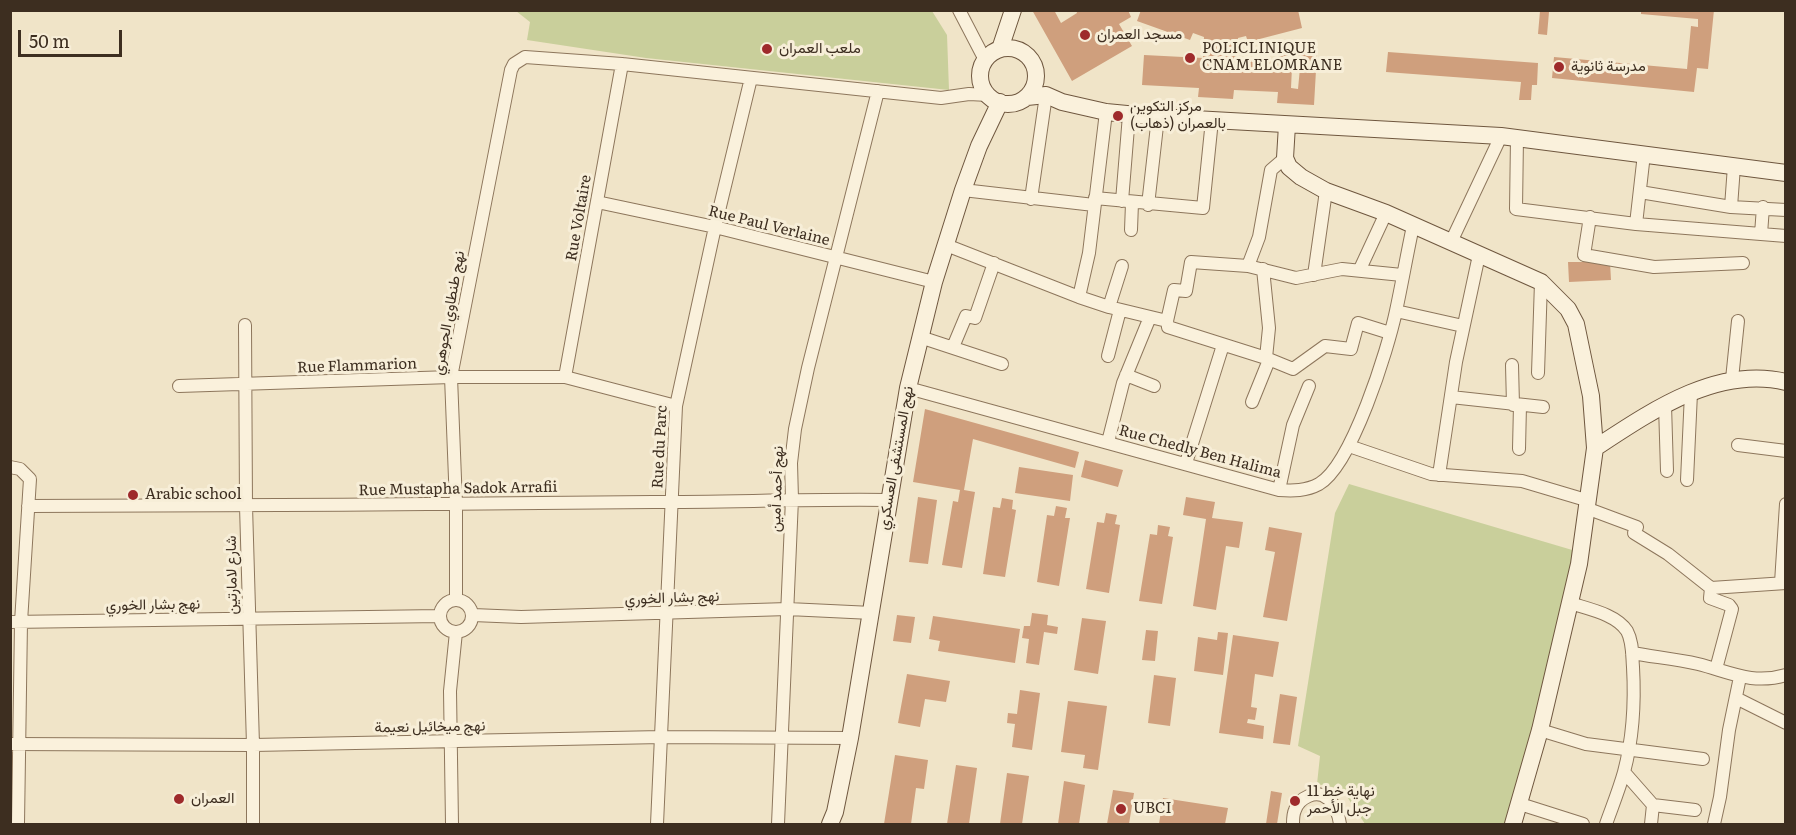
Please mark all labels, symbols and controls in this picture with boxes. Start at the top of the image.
scale bar [21,18,124,56]
place label: مسجد العمران [1097,26,1182,44]
text: 50 m [29,27,70,54]
marker: مسجد العمران [1078,28,1092,42]
place label: ملعب العمران [779,40,861,58]
place label: POLICLINIQUE CNAM ELOMRANE [1202,40,1342,75]
marker: ملعب العمران [760,42,774,56]
marker: POLICLINIQUE CNAM ELOMRANE [1183,51,1197,65]
place label: مدرسة ثانوية [1571,58,1646,76]
marker: مدرسة ثانوية [1552,60,1566,74]
place label: مركز التكوين بالعمران (ذهاب) [1130,98,1226,133]
marker: مركز التكوين بالعمران (ذهاب) [1111,109,1125,123]
street label: Rue Voltaire [563,173,595,263]
street label: Rue Paul Verlaine [706,202,832,250]
street label: نهج طنطاوي الجوهري [429,250,469,376]
street label: Rue Flammarion [297,355,417,377]
street label: نهج المستشفى العسكري [875,385,917,531]
street label: Rue du Parc [649,405,671,489]
street label: Rue Chedly Ben Halima [1117,422,1283,482]
street label: نهج أحمد أمين [766,446,788,532]
street label: Rue Mustapha Sadok Arrafii [358,478,558,500]
place label: Arabic school [145,486,241,504]
marker: Arabic school [126,488,140,502]
street label: شارع لامارتين [222,535,242,615]
street label: نهج بشار الخوري [624,587,720,609]
street label: نهج بشار الخوري [106,595,200,615]
street label: نهج ميخائيل نعيمة [374,717,486,737]
place label: نهاية خط 11 جبل الأحمر [1307,783,1375,818]
place label: العمران [191,790,234,808]
marker: العمران [172,792,186,806]
marker: نهاية خط 11 جبل الأحمر [1288,794,1302,808]
place label: UBCI [1133,800,1172,818]
marker: UBCI [1114,802,1128,816]

